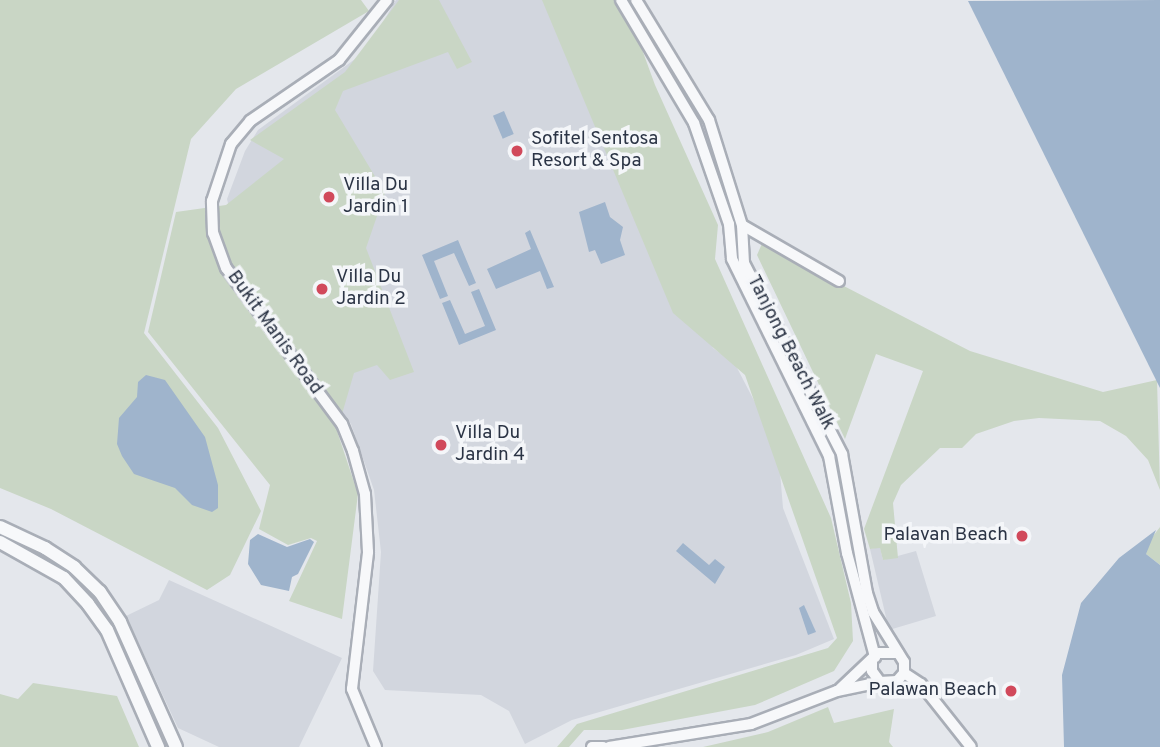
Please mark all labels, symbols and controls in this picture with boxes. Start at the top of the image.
place label: Sofitel Sentosa Resort & Spa [531,129,658,173]
marker: Sofitel Sentosa Resort & Spa [509,143,525,159]
place label: Villa Du Jardin 1 [343,175,408,219]
marker: Villa Du Jardin 1 [321,189,337,205]
street label: Bukit Manis Road [221,267,327,399]
place label: Villa Du Jardin 2 [336,267,406,311]
street label: Tanjong Beach Walk [741,272,839,434]
marker: Villa Du Jardin 2 [314,281,330,297]
place label: Villa Du Jardin 4 [455,423,525,467]
marker: Villa Du Jardin 4 [433,437,449,453]
place label: Palavan Beach [883,525,1008,547]
marker: Palavan Beach [1014,528,1030,544]
place label: Palawan Beach [869,680,997,702]
marker: Palawan Beach [1003,683,1019,699]

